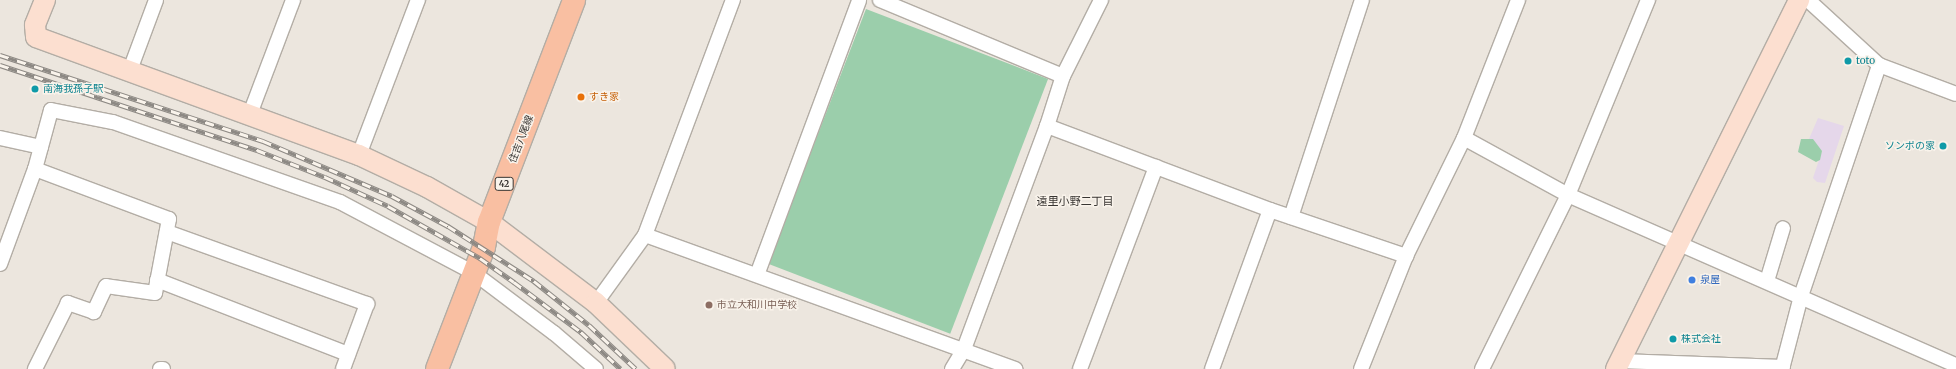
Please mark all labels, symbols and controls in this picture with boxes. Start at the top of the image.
place label: toto [1856,55,1875,67]
marker: toto [1843,56,1853,66]
place label: 南海我孫子駅 [43,83,103,95]
marker: 南海我孫子駅 [30,84,40,94]
place label: すき家 [589,91,619,103]
marker: すき家 [576,92,586,102]
street label: 住吉八尾線 [506,114,536,164]
place label: ソンポの家 [1885,140,1935,152]
marker: ソンポの家 [1938,141,1948,151]
road number: 42 [494,177,514,191]
district label: 遠里小野二丁目 [1037,194,1113,208]
place label: 泉屋 [1700,274,1720,286]
marker: 泉屋 [1687,275,1697,285]
place label: 市立大和川中学校 [717,299,797,311]
marker: 市立大和川中学校 [704,300,714,310]
place label: 株式会社 [1681,333,1721,345]
marker: 株式会社 [1668,334,1678,344]

